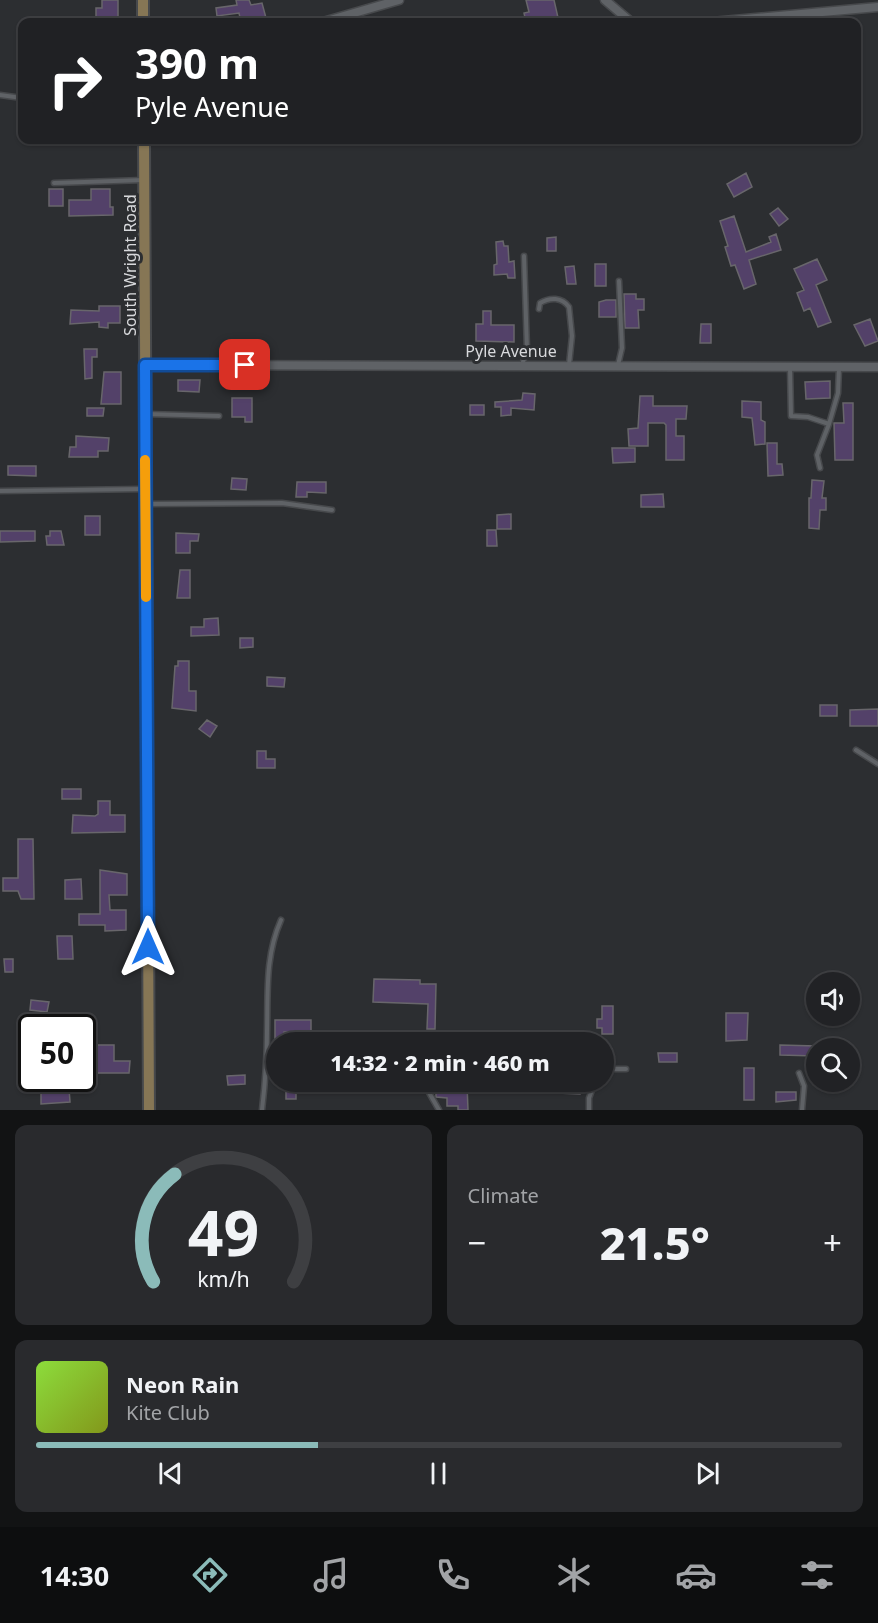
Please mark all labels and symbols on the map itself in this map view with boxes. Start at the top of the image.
street label: South Wright Road [119,194,141,336]
pin [219,339,270,390]
street label: Pyle Avenue [465,340,557,362]
position arrow [116,915,180,979]
speed limit sign: 50 [18,1014,96,1092]

